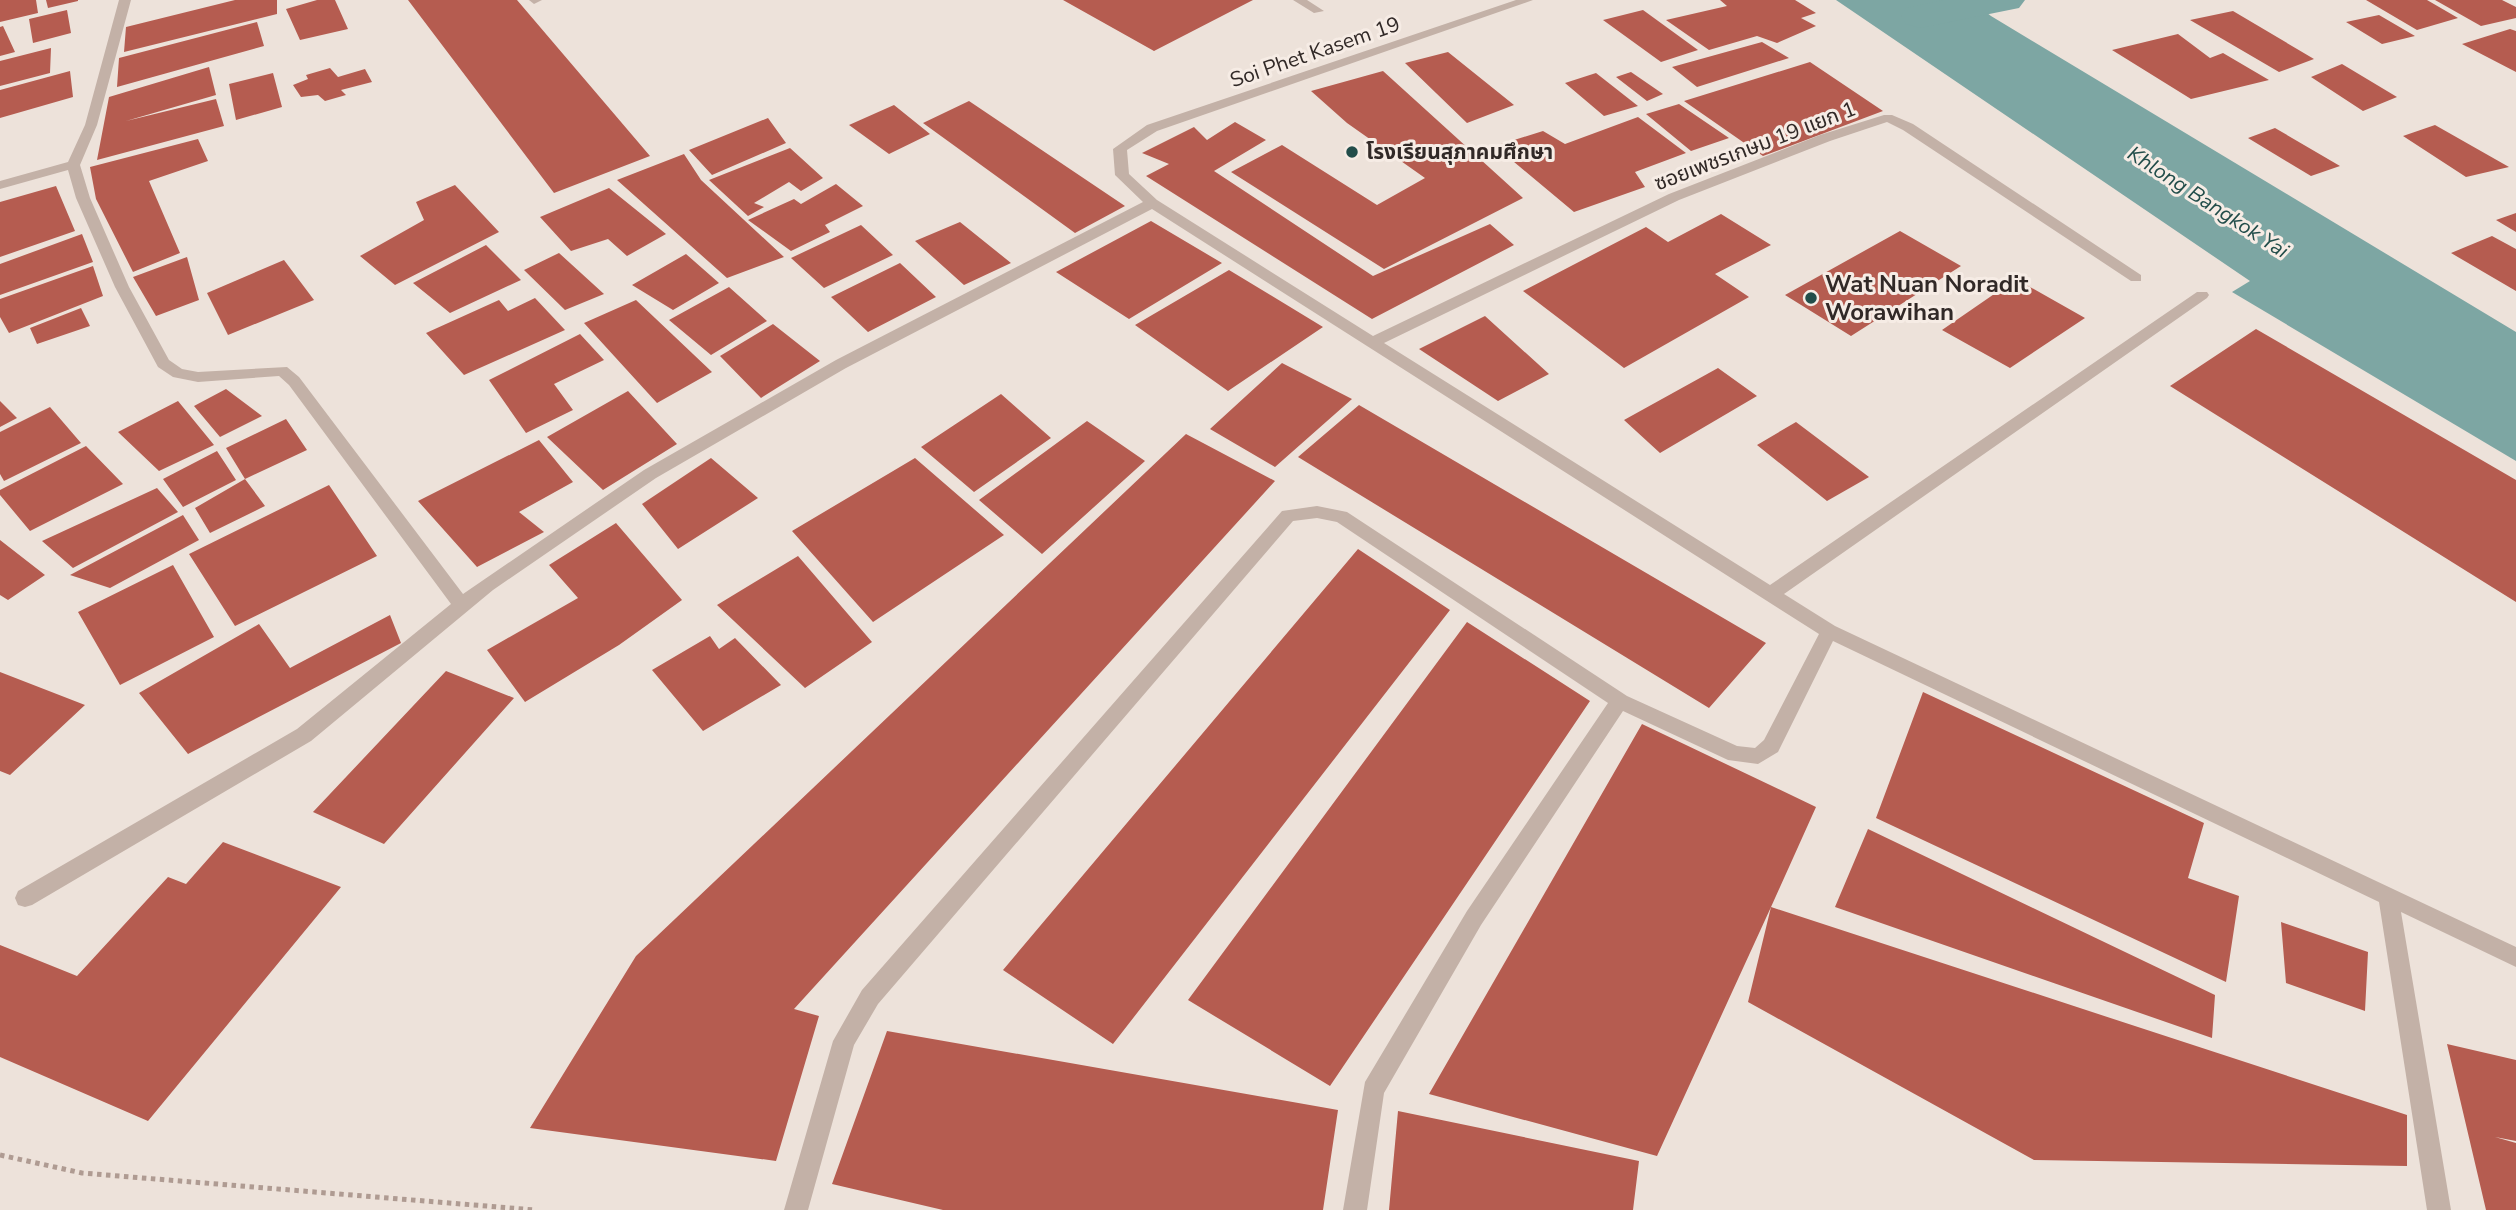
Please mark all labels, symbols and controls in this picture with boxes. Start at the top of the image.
street label: Soi Phet Kasem 19 [1226,10,1404,94]
street label: ซอยเพชรเกษม 19 แยก 1 [1650,95,1860,197]
place label: โรงเรียนสุภาคมศึกษา [1366,138,1553,166]
water label: Khlong Bangkok Yai [2122,139,2295,265]
marker: โรงเรียนสุภาคมศึกษา [1344,144,1360,160]
place label: Wat Nuan Noradit Worawihan [1825,268,2029,328]
marker: Wat Nuan Noradit Worawihan [1803,290,1819,306]

